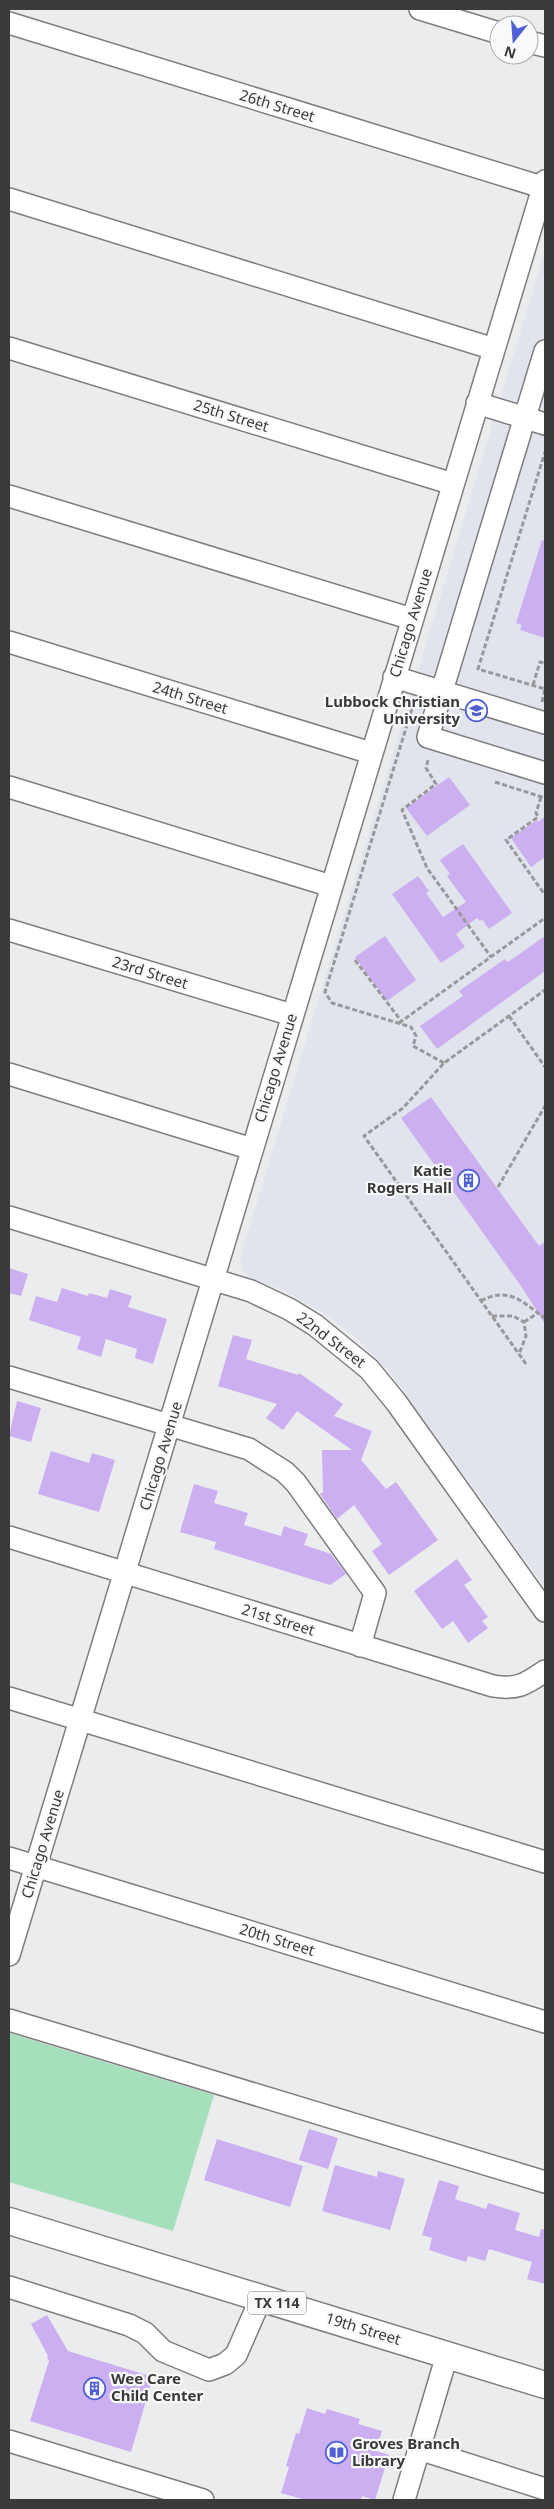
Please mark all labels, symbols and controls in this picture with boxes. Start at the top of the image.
north arrow [489,15,539,65]
text: N [502,42,518,64]
street label: 26th Street [237,84,318,126]
street label: 25th Street [191,394,272,436]
street label: Chicago Avenue [384,566,436,680]
street label: 24th Street [150,676,231,718]
place label: Lubbock Christian University [325,691,460,728]
school or university icon: Lubbock Christian University [464,699,488,723]
street label: 23rd Street [110,951,191,993]
street label: Chicago Avenue [249,1011,301,1125]
place label: Katie Rogers Hall [367,1160,452,1197]
building icon: Katie Rogers Hall [456,1168,480,1192]
street label: 22nd Street [293,1307,371,1372]
street label: Chicago Avenue [134,1399,186,1513]
street label: 21st Street [239,1598,318,1640]
street label: Chicago Avenue [16,1787,68,1901]
street label: 20th Street [237,1918,318,1960]
road number: TX 114 [248,2292,306,2314]
street label: 19th Street [323,2307,404,2349]
place label: Wee Care Child Center [111,2368,204,2405]
building icon: Wee Care Child Center [83,2376,107,2400]
place label: Groves Branch Library [352,2433,460,2470]
library icon: Groves Branch Library [324,2441,348,2465]

